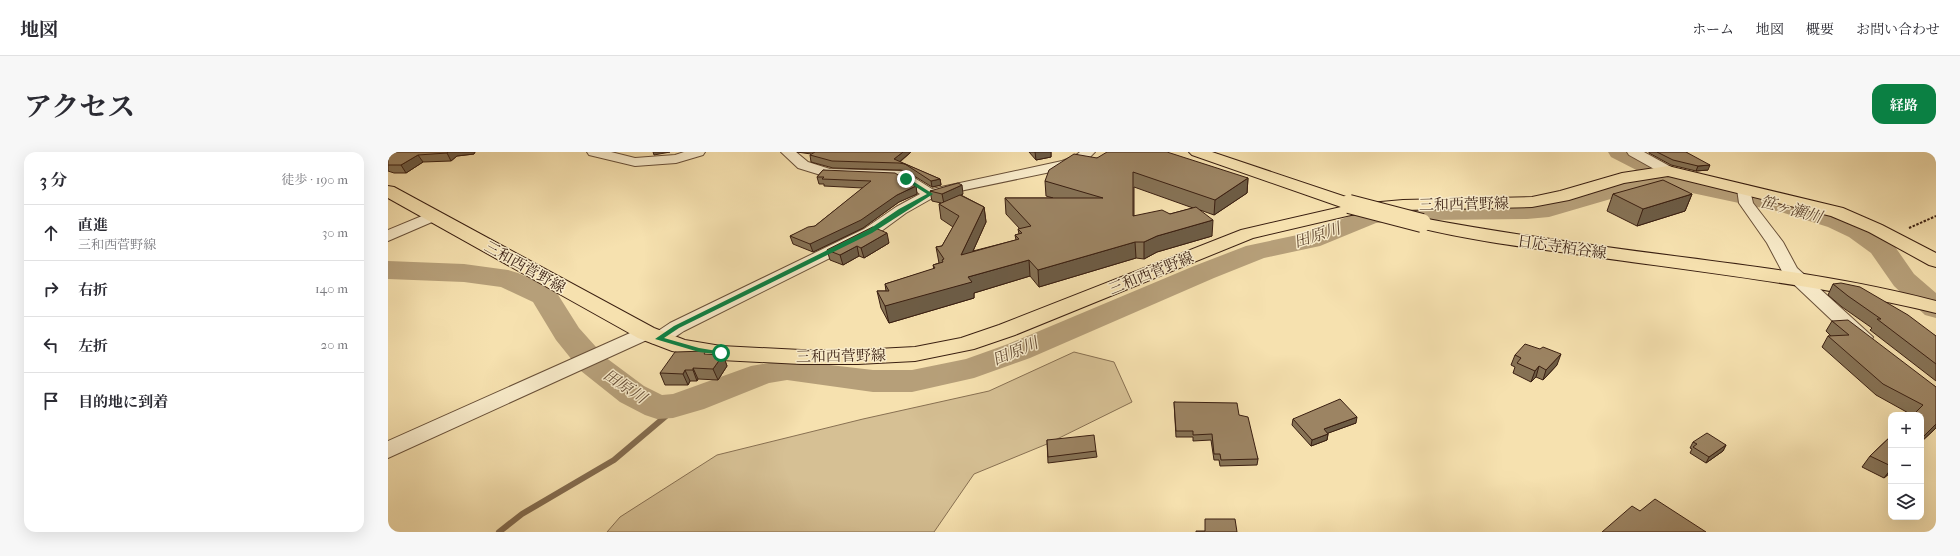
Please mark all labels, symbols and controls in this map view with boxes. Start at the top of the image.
text: 地図 [20,19,58,41]
text: ホーム [1692,21,1734,38]
text: 地図 [1756,21,1784,38]
text: 概要 [1806,21,1834,38]
text: お問い合わせ [1856,21,1940,38]
button: 経路 [1872,84,1936,124]
text: アクセス [24,90,135,123]
text: 3 分 [40,170,68,190]
route end [897,170,915,188]
text: 徒歩 · 190 m [282,172,348,187]
water label: 笹ヶ瀬川 [1758,192,1826,227]
street label: 三和西菅野線 [1419,194,1509,214]
text: 直進 [78,216,108,234]
water label: 田原川 [1291,218,1345,251]
icon: ahead [40,222,62,244]
text: 30 m [322,225,348,240]
street label: 日応寺栢谷線 [1516,232,1608,262]
text: 三和西菅野線 [78,237,156,252]
street label: 三和西菅野線 [481,237,569,297]
street label: 三和西菅野線 [1106,248,1196,298]
icon: right [40,278,62,300]
text: 右折 [78,281,108,299]
text: 140 m [315,281,348,296]
water label: 田原川 [989,332,1043,369]
icon: left [40,334,62,356]
text: 左折 [78,337,108,355]
text: 20 m [321,337,348,352]
route start [712,344,730,362]
street label: 三和西菅野線 [796,346,886,366]
water label: 田原川 [600,365,652,408]
icon: arrive [40,390,62,412]
text: 目的地に到着 [78,393,168,411]
map controls [1888,412,1924,520]
button: + [1888,412,1924,448]
button: − [1888,448,1924,484]
button: layers [1888,484,1924,520]

